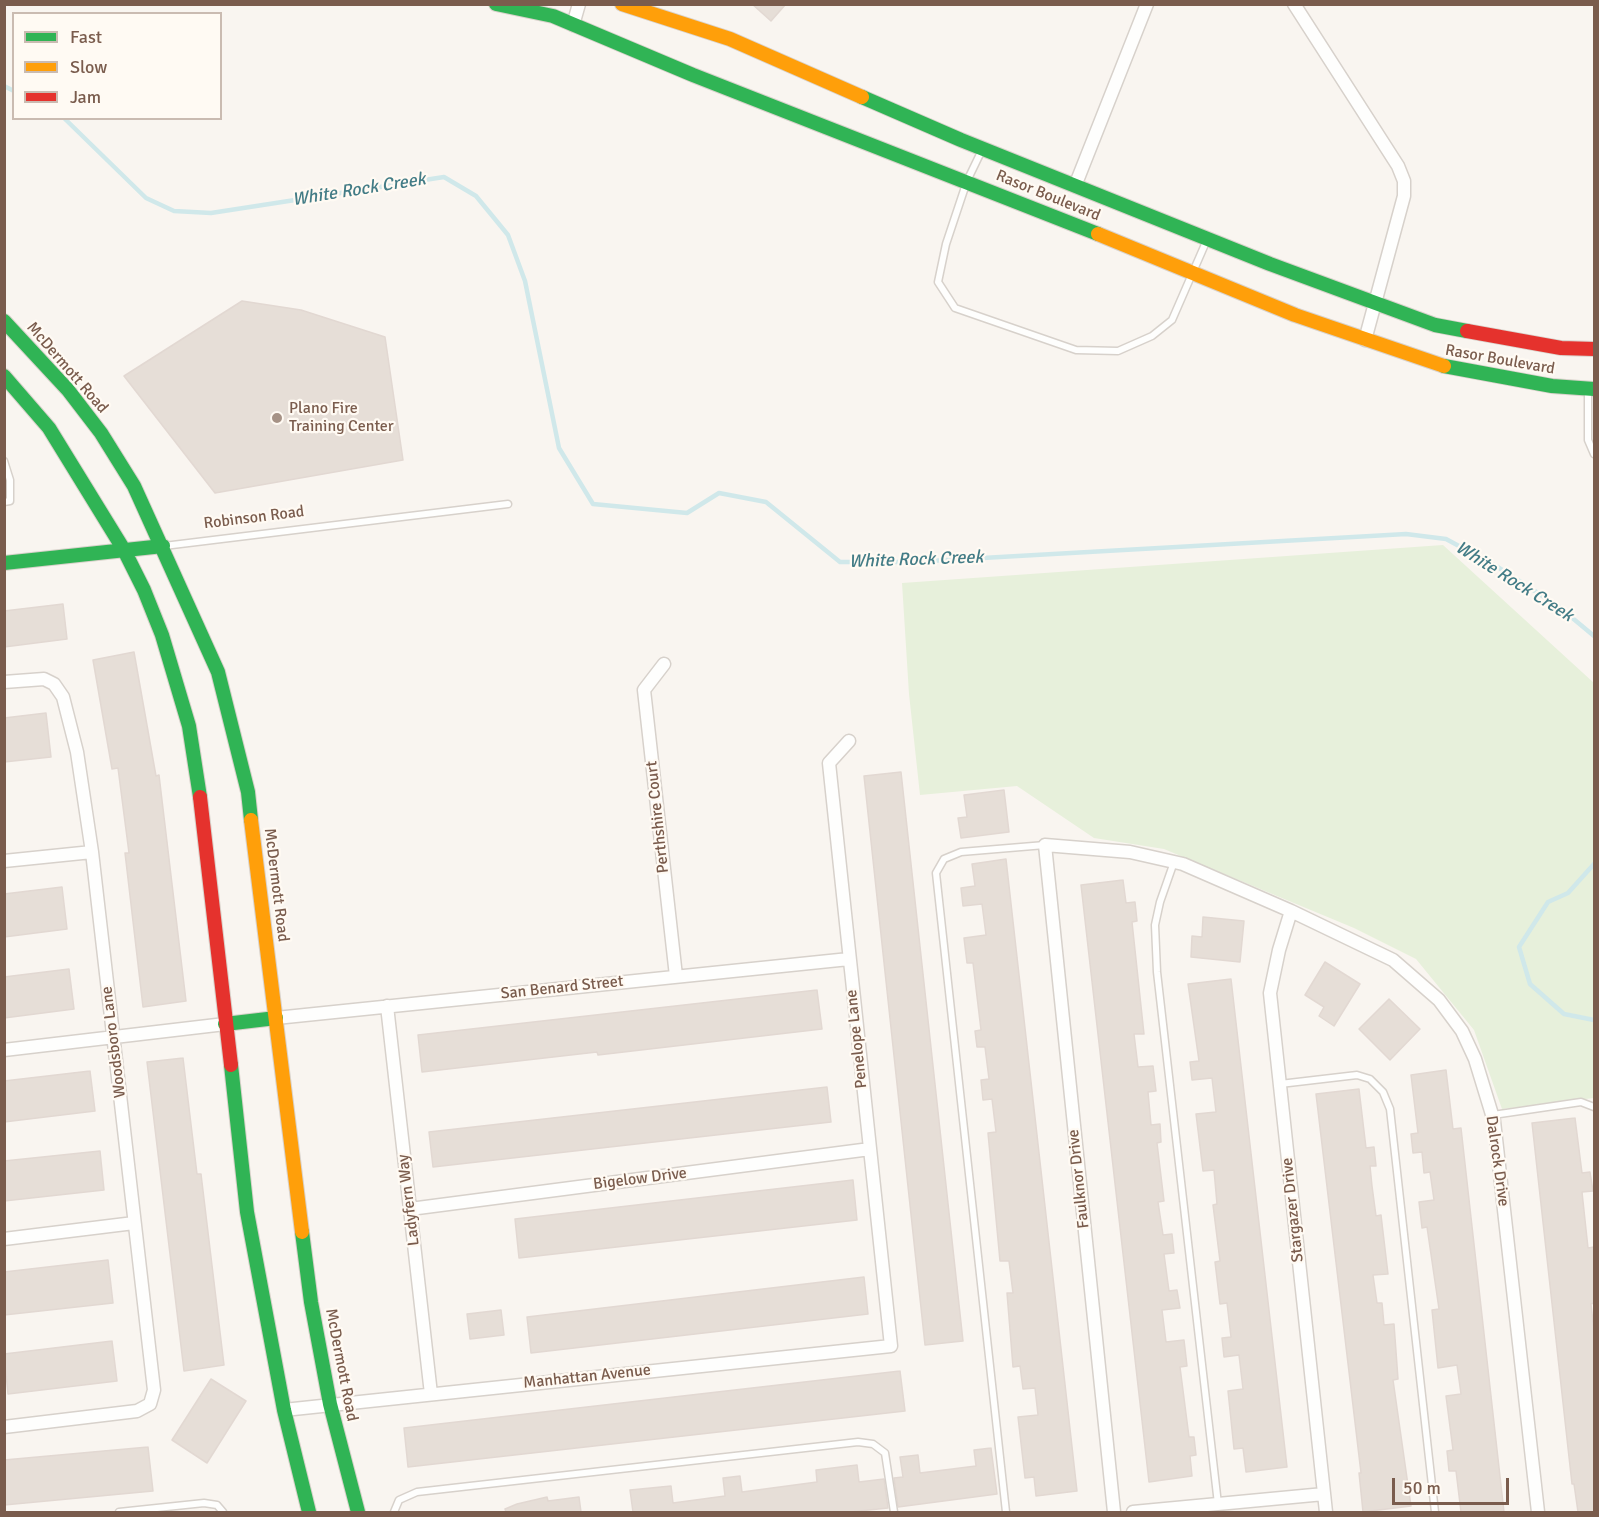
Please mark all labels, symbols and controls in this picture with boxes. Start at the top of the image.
legend [12,12,222,120]
text: Fast [70,26,102,48]
text: Slow [70,56,107,78]
text: Jam [70,86,101,108]
street label: Rasor Boulevard [993,166,1103,226]
water label: White Rock Creek [291,169,427,211]
street label: McDermott Road [22,318,112,418]
street label: Rasor Boulevard [1444,341,1556,379]
place label: Plano Fire Training Center [289,399,394,437]
marker: Plano Fire Training Center [270,411,284,425]
street label: Robinson Road [203,502,305,534]
water label: White Rock Creek [1451,537,1577,627]
water label: White Rock Creek [848,547,984,573]
street label: Perthshire Court [643,760,673,874]
street label: McDermott Road [259,827,293,943]
street label: San Benard Street [500,972,624,1004]
street label: Woodsboro Lane [98,985,130,1099]
street label: Penelope Lane [842,989,872,1089]
street label: Dalrock Drive [1481,1114,1513,1208]
street label: Faulknor Drive [1064,1128,1094,1230]
street label: Ladyfern Way [394,1153,424,1247]
street label: Stargazer Drive [1278,1157,1308,1263]
street label: Bigelow Drive [592,1164,688,1194]
street label: McDermott Road [321,1307,361,1423]
street label: Manhattan Avenue [522,1361,652,1393]
scale bar [1395,1466,1512,1504]
text: 50 m [1403,1477,1441,1499]

